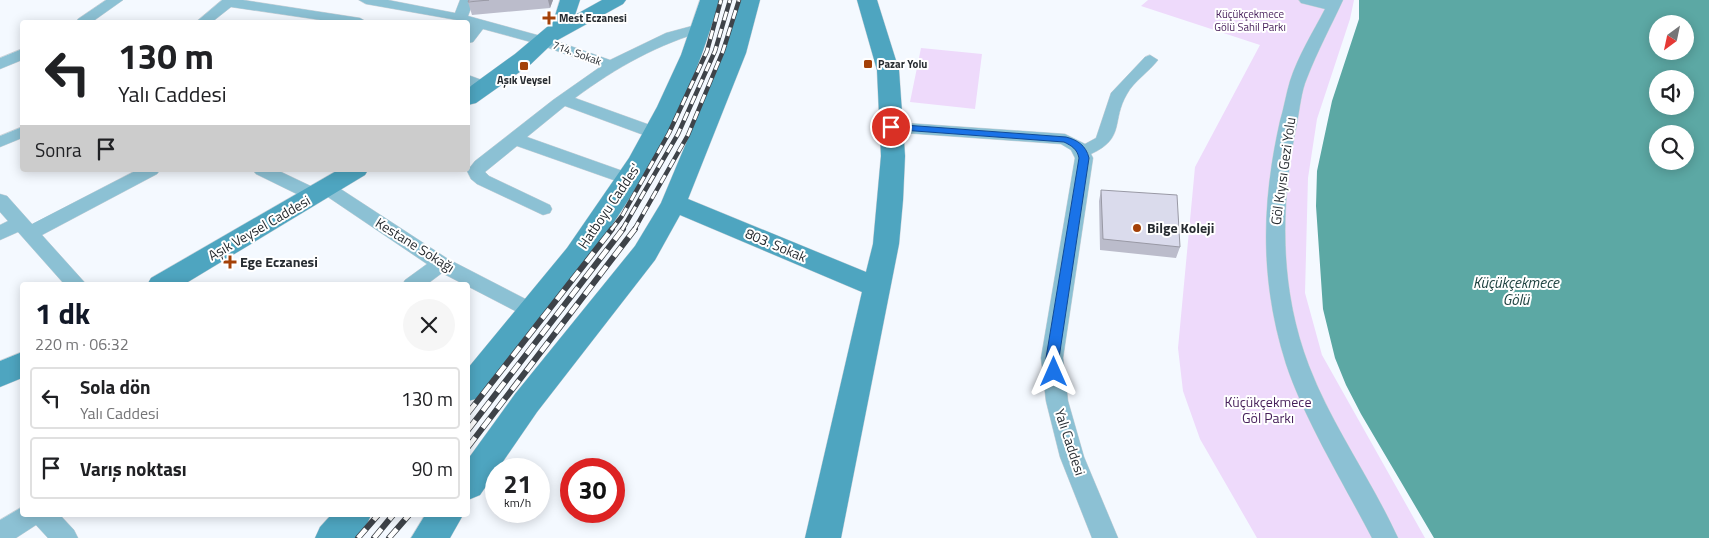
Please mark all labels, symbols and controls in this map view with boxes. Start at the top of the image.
park label: Küçükçekmece Gölü Sahil Parkı [1214,6,1286,35]
place label: Mest Eczanesi [559,10,627,26]
marker: Mest Eczanesi [543,12,555,24]
north arrow [1649,15,1694,60]
map controls [1649,15,1694,170]
text: 130 m [118,29,214,83]
street label: 714. Sokak [550,37,604,69]
icon: left [35,40,100,105]
place label: Pazar Yolu [878,56,927,72]
marker: Pazar Yolu [862,58,874,70]
marker: Aşık Veysel [518,60,530,72]
button: sound [1649,70,1694,115]
place label: Aşık Veysel [497,72,551,88]
text: Yalı Caddesi [118,77,227,111]
pin [870,106,912,148]
icon: arrive [877,113,905,141]
street label: Göl Kıyısı Gezi Yolu [1265,116,1300,226]
button: search [1649,125,1694,170]
text: Sonra [35,135,82,164]
icon: arrive [92,135,120,163]
street label: Hatboyu Caddes' [572,159,645,253]
street label: Aşık Veysel Caddesi [204,190,314,265]
street label: Kestane Sokağı [372,212,459,277]
place label: Bilge Koleji [1147,217,1214,238]
street label: 803. Sokak [742,222,810,267]
marker: Bilge Koleji [1131,222,1143,234]
place label: Ege Eczanesi [240,251,318,272]
marker: Ege Eczanesi [224,256,236,268]
water label: Küçükçekmece Gölü [1473,271,1560,311]
text: 1 dk [35,290,90,336]
button: close [403,299,455,351]
text: 220 m · 06:32 [35,332,129,356]
position arrow [1027,345,1079,397]
text: Sola dön [80,372,151,401]
icon: left [37,384,65,412]
text: 130 m [401,384,453,413]
park label: Küçükçekmece Göl Parkı [1225,391,1311,428]
text: Yalı Caddesi [80,401,159,425]
street label: Yalı Caddesi [1050,406,1091,478]
icon: arrive [37,454,65,482]
text: Varış noktası [80,454,187,483]
text: 90 m [412,454,453,483]
speed limit sign: 30 [560,458,625,523]
text: 21 [503,465,532,503]
text: km/h [504,493,531,512]

